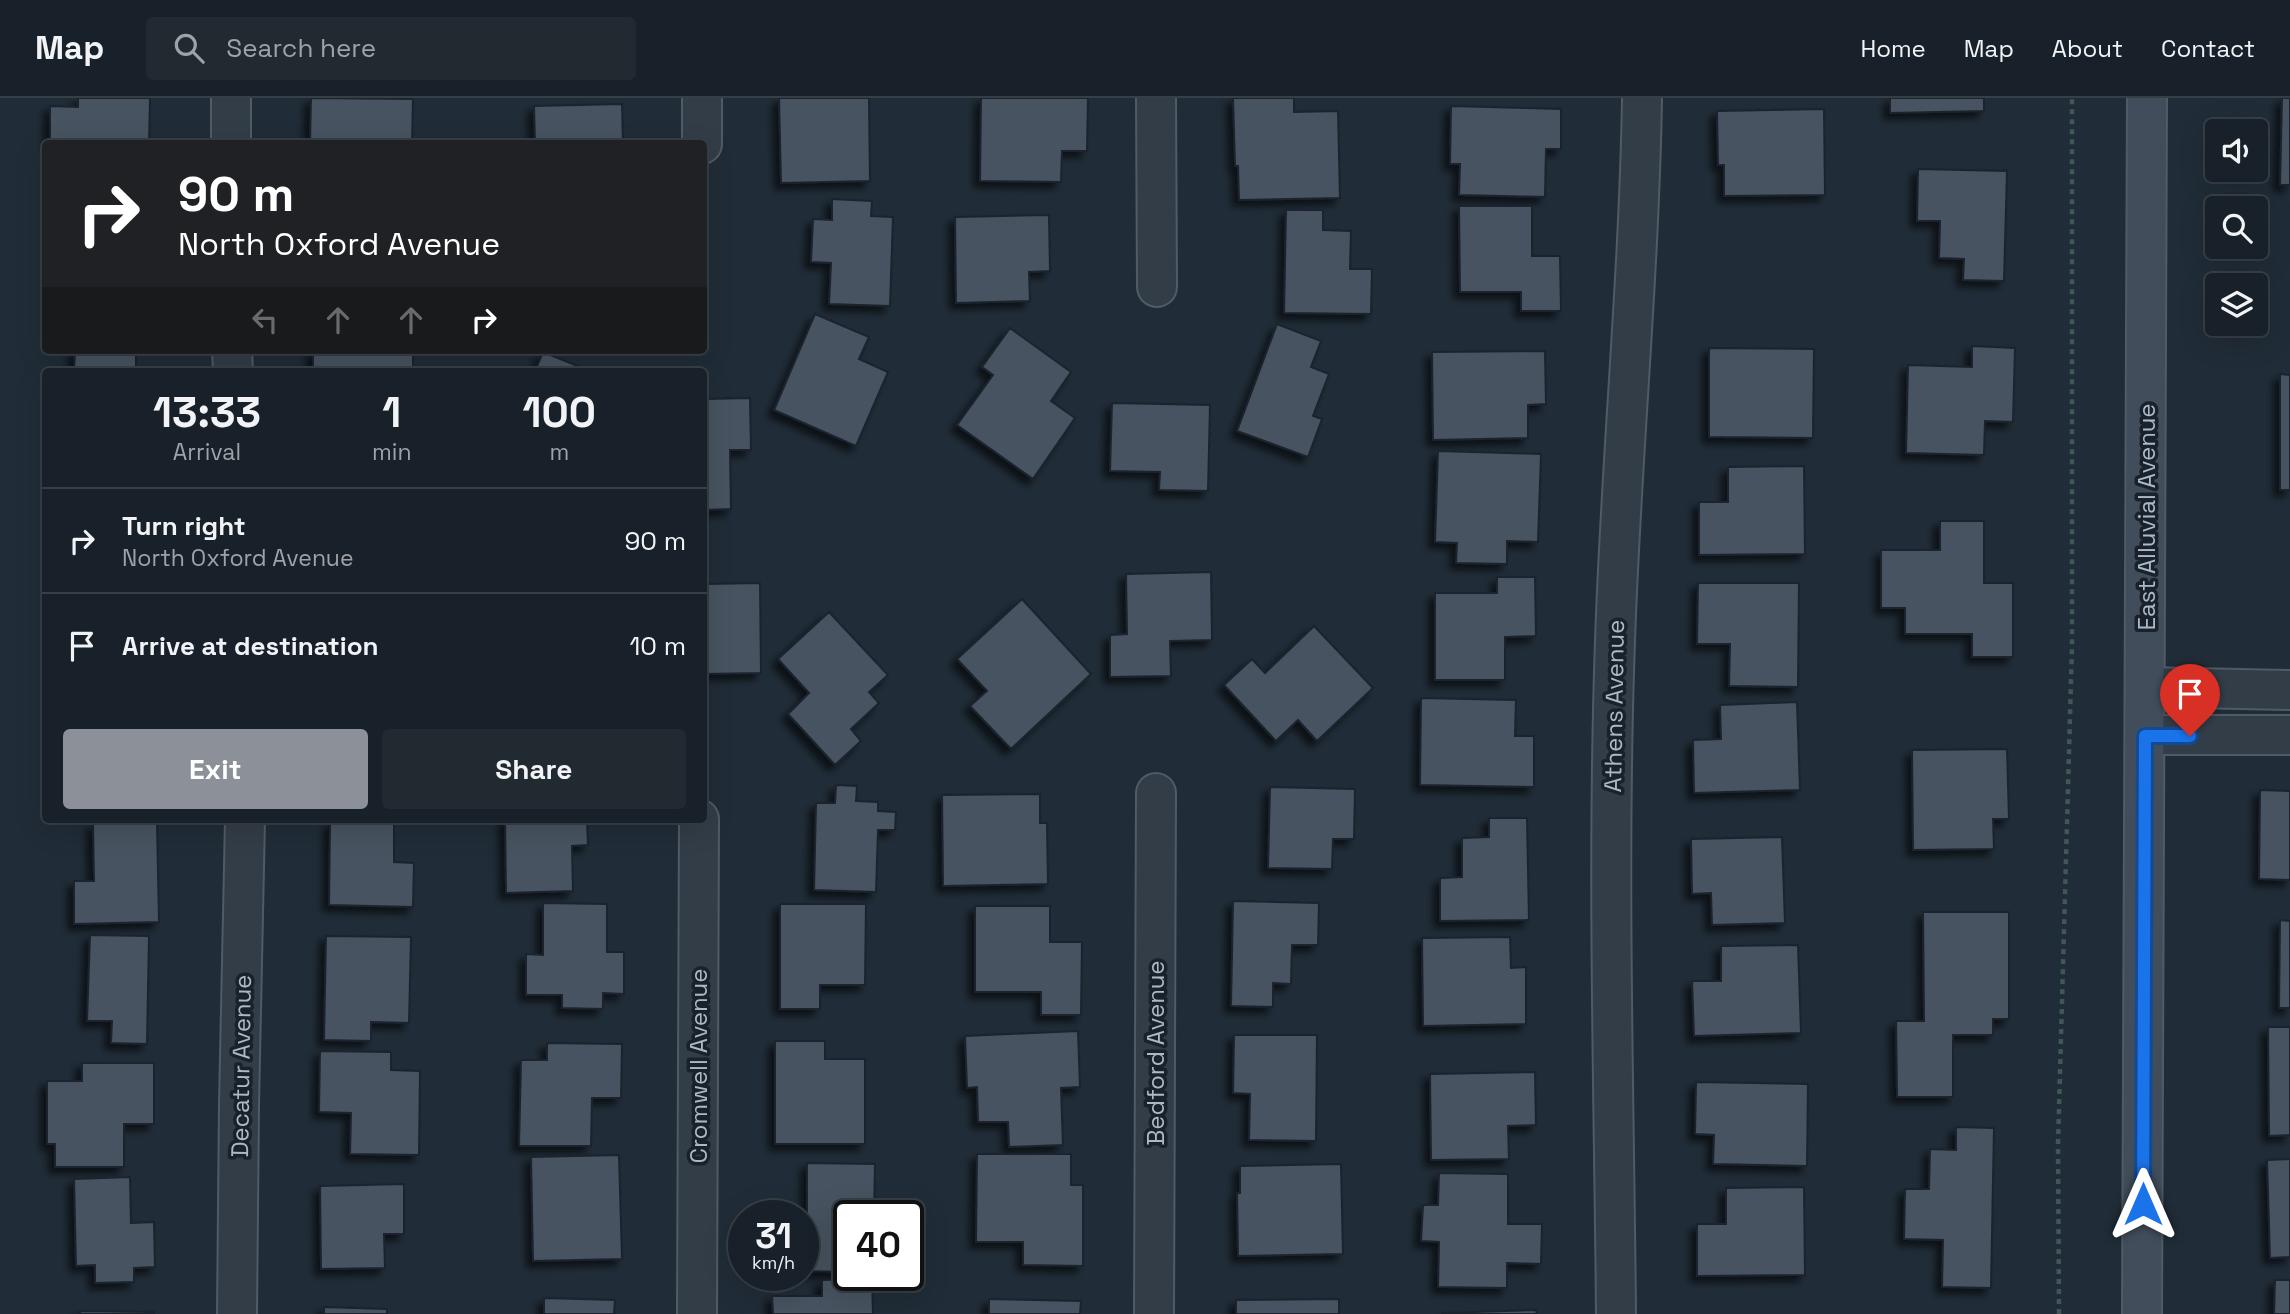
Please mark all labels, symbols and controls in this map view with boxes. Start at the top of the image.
search box [146,17,636,80]
text: Map [35,27,104,69]
icon: search [170,29,208,67]
text: Search here [226,31,376,65]
text: Home [1860,33,1926,64]
text: Map [1964,33,2014,64]
text: About [2052,33,2123,64]
text: Contact [2161,33,2255,64]
map controls [2205,119,2268,336]
button: sound [2205,119,2268,182]
text: 90 m [178,163,294,225]
icon: right [63,168,154,259]
button: search [2205,196,2268,259]
text: North Oxford Avenue [178,224,500,264]
button: layers [2205,273,2268,336]
icon: left [246,301,284,339]
icon: ahead [319,301,357,339]
icon: ahead [392,301,430,339]
icon: right [465,301,503,339]
text: 13:33 [153,386,261,439]
text: 1 [382,386,401,439]
text: 100 [523,386,596,439]
street label: East Alluvial Avenue [2131,403,2162,631]
text: Arrival [173,437,241,467]
text: min [372,437,412,467]
text: m [549,437,569,467]
text: Turn right [122,509,246,543]
icon: right [63,522,101,560]
text: 90 m [624,524,686,558]
text: North Oxford Avenue [122,543,354,573]
street label: Athens Avenue [1597,619,1631,793]
icon: arrive [63,627,101,665]
text: Arrive at destination [122,629,379,663]
text: 10 m [629,629,686,663]
pin [2160,664,2220,736]
icon: arrive [2171,675,2209,713]
button: Exit [63,729,368,809]
button: Share [382,729,686,809]
street label: Bedford Avenue [1140,960,1171,1146]
street label: Cromwell Avenue [683,969,714,1163]
street label: Decatur Avenue [224,974,258,1158]
position arrow [2106,1167,2180,1241]
speed limit sign: 40 [833,1200,924,1291]
text: 31 [755,1214,792,1258]
text: km/h [752,1251,795,1274]

